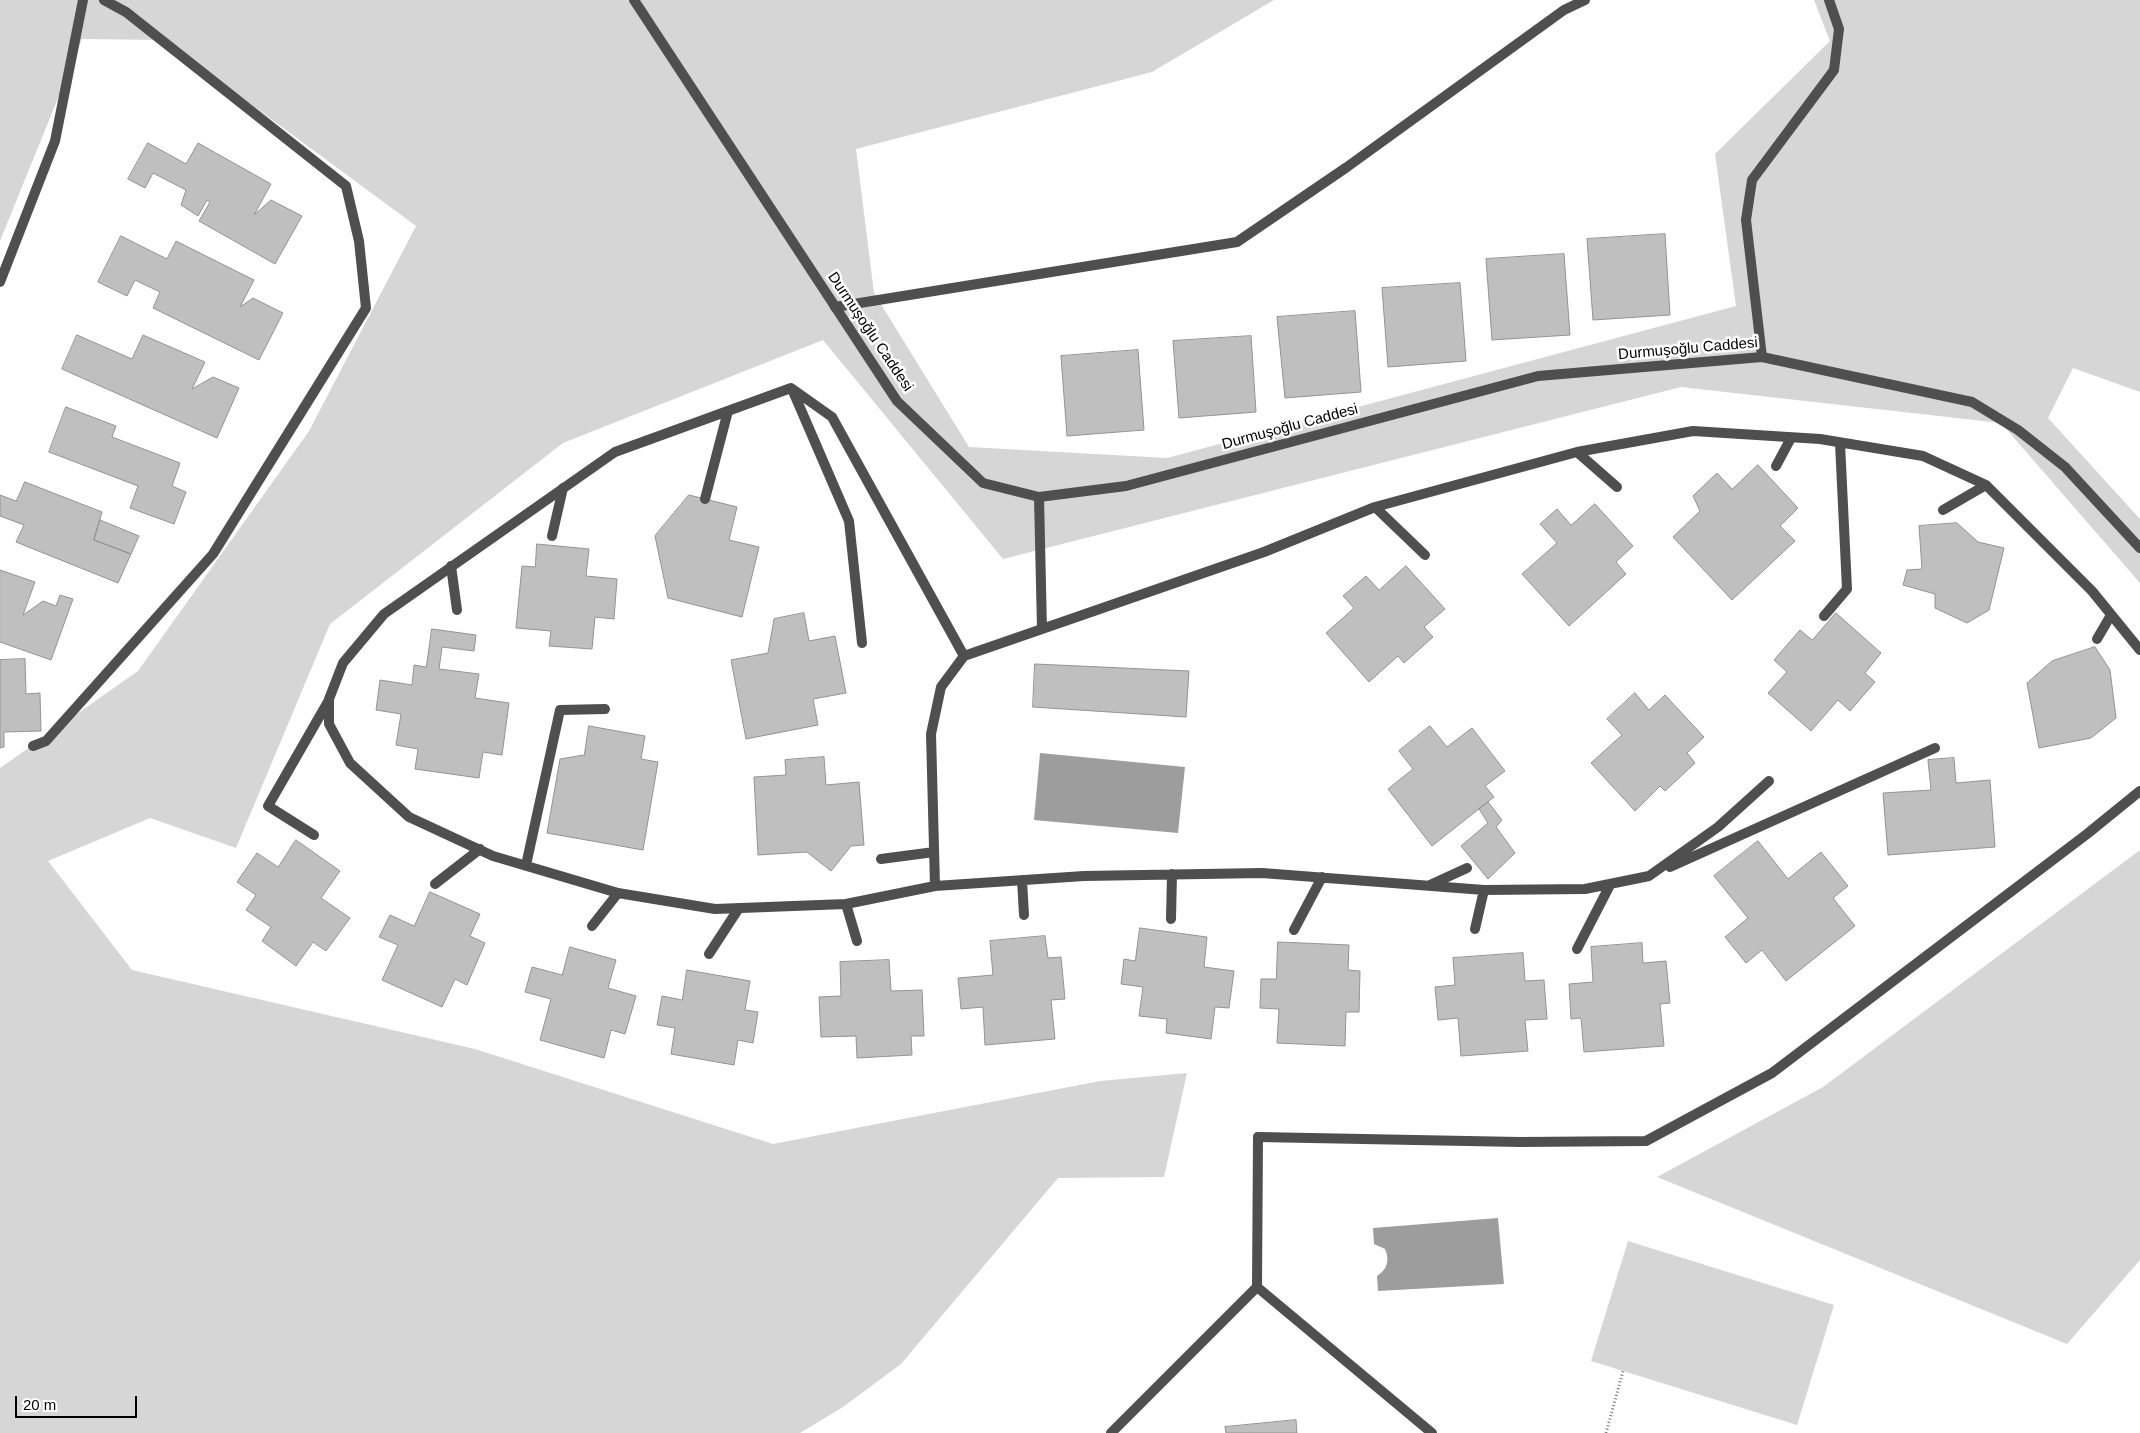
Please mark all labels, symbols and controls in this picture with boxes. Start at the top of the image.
street label: Durmuşoğlu Caddesi [823,269,917,395]
street label: Durmuşoğlu Caddesi [1617,334,1759,364]
street label: Durmuşoğlu Caddesi [1220,400,1360,454]
scale bar [18,1386,140,1418]
text: 20 m [23,1396,56,1413]

